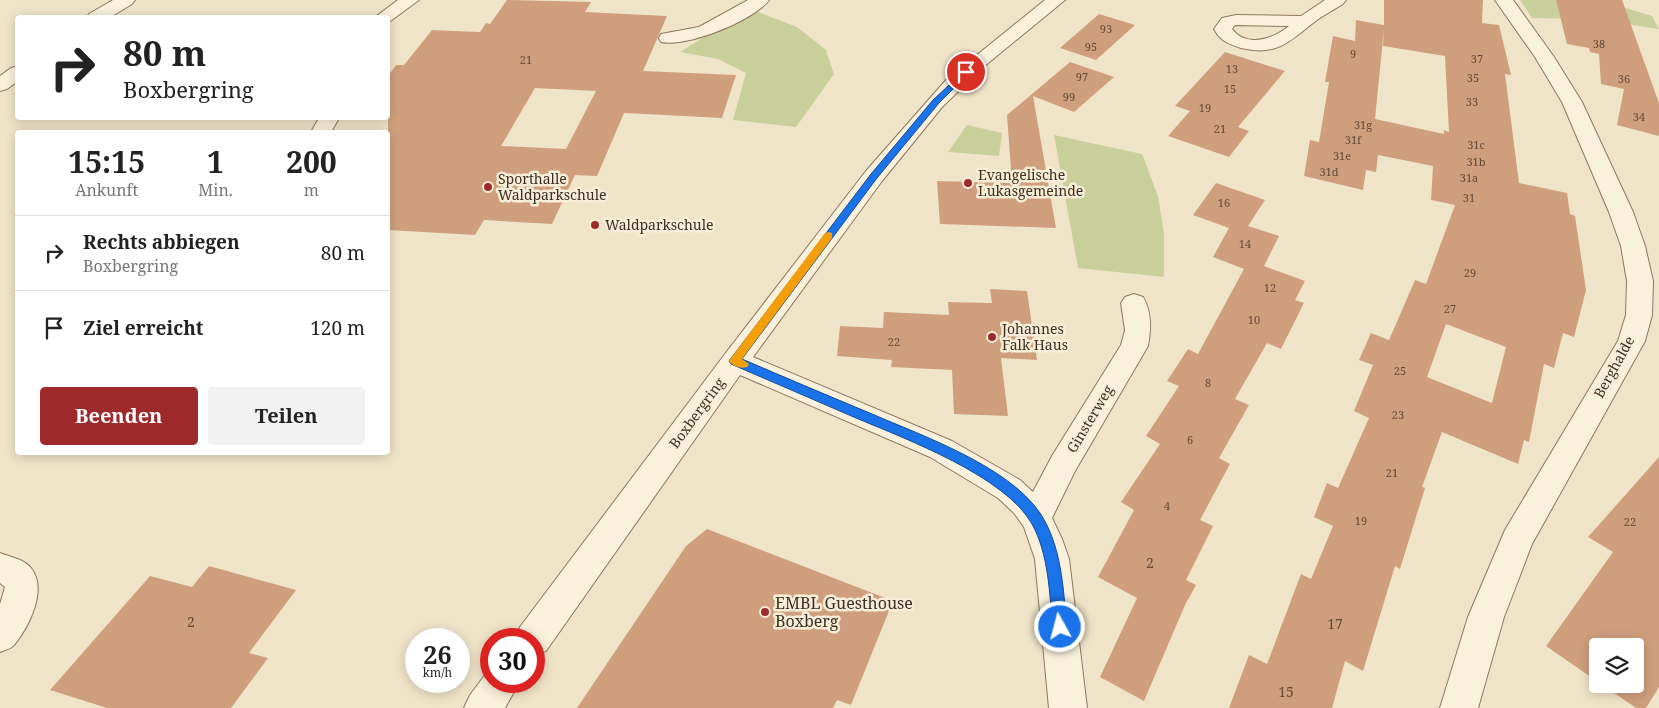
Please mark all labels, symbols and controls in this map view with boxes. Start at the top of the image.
house number: 93 [1100,21,1112,36]
text: 80 m [123,29,206,76]
icon: right [40,35,105,100]
house number: 38 [1593,36,1605,51]
house number: 95 [1085,39,1097,54]
house number: 9 [1350,46,1356,61]
pin [945,51,987,93]
house number: 37 [1471,51,1483,66]
house number: 21 [520,52,532,67]
icon: arrive [952,58,980,86]
house number: 13 [1226,61,1238,76]
house number: 97 [1076,69,1088,84]
house number: 35 [1467,70,1479,85]
house number: 36 [1618,71,1630,86]
text: Boxbergring [123,74,254,104]
house number: 15 [1224,81,1236,96]
house number: 99 [1063,89,1075,104]
house number: 33 [1466,94,1478,109]
house number: 19 [1199,100,1211,115]
house number: 34 [1633,109,1645,124]
house number: 31g [1354,117,1372,132]
house number: 21 [1214,121,1226,136]
house number: 31f [1345,132,1362,147]
house number: 31c [1467,137,1485,152]
text: 15:15 [68,141,145,182]
text: 1 [207,141,224,182]
text: 200 [286,141,337,182]
house number: 31e [1333,148,1351,163]
house number: 31b [1466,154,1486,169]
house number: 31d [1319,164,1339,179]
place label: Evangelische Lukasgemeinde [978,165,1083,200]
place label: Sporthalle Waldparkschule [498,169,607,204]
house number: 31a [1460,170,1478,185]
marker: Evangelische Lukasgemeinde [962,177,974,189]
text: Ankunft [75,179,138,201]
text: Min. [198,179,233,201]
text: m [304,179,319,201]
marker: Sporthalle Waldparkschule [482,181,494,193]
house number: 31 [1463,190,1475,205]
house number: 16 [1218,195,1230,210]
place label: Waldparkschule [605,215,714,234]
marker: Waldparkschule [589,219,601,231]
text: Rechts abbiegen [83,229,240,255]
house number: 14 [1239,236,1251,251]
icon: right [40,239,68,267]
text: 80 m [321,240,365,266]
text: Boxbergring [83,255,178,277]
house number: 29 [1464,265,1476,280]
house number: 12 [1264,280,1276,295]
house number: 27 [1444,301,1456,316]
house number: 10 [1248,312,1260,327]
icon: arrive [40,314,68,342]
text: Ziel erreicht [83,315,204,341]
text: 120 m [310,315,365,341]
place label: Johannes Falk Haus [1001,319,1068,354]
marker: Johannes Falk Haus [986,331,998,343]
street label: Berghalde [1589,332,1638,401]
house number: 22 [888,334,900,349]
house number: 25 [1394,363,1406,378]
street label: Boxbergring [664,373,729,452]
house number: 8 [1205,375,1211,390]
street label: Ginsterweg [1062,381,1118,456]
button: Beenden [40,387,198,445]
button: Teilen [208,387,365,445]
house number: 23 [1392,407,1404,422]
house number: 6 [1187,432,1193,447]
house number: 21 [1386,465,1398,480]
house number: 4 [1164,498,1170,513]
house number: 19 [1355,513,1367,528]
house number: 22 [1624,514,1636,529]
house number: 2 [1146,553,1154,572]
place label: EMBL Guesthouse Boxberg [775,592,913,632]
position arrow [1033,600,1085,652]
marker: EMBL Guesthouse Boxberg [759,606,771,618]
house number: 2 [187,612,195,631]
house number: 17 [1327,614,1343,633]
speed limit sign: 30 [480,628,545,693]
text: 26 [423,637,452,671]
map controls [1589,638,1644,693]
button: layers [1589,638,1644,693]
text: km/h [423,664,452,681]
house number: 15 [1278,682,1294,701]

